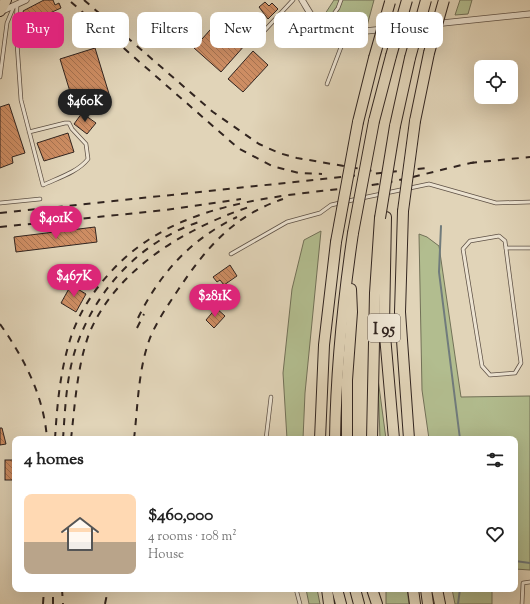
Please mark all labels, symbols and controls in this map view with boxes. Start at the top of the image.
chip: Buy [12,12,64,48]
chip: Rent [72,12,129,48]
chip: Filters [137,12,202,48]
chip: New [210,12,266,48]
chip: Apartment [274,12,368,48]
chip: House [376,12,443,48]
map controls [474,60,518,104]
button: locate [474,60,518,104]
pin: $460K [57,89,113,123]
text: $460K [67,93,103,111]
pin: $401K [28,206,84,240]
text: $401K [39,210,73,228]
pin: $467K [46,264,102,298]
text: $467K [56,268,92,286]
pin: $281K [187,284,243,318]
text: $281K [198,288,232,306]
road number: I 95 [368,314,400,342]
text: 4 homes [24,448,84,472]
icon: filters [484,449,506,471]
text: $460,000 [148,504,213,528]
icon: home [56,510,104,558]
icon: heart [484,523,506,545]
text: 4 rooms · 108 m² [148,528,237,546]
text: House [148,546,184,564]

